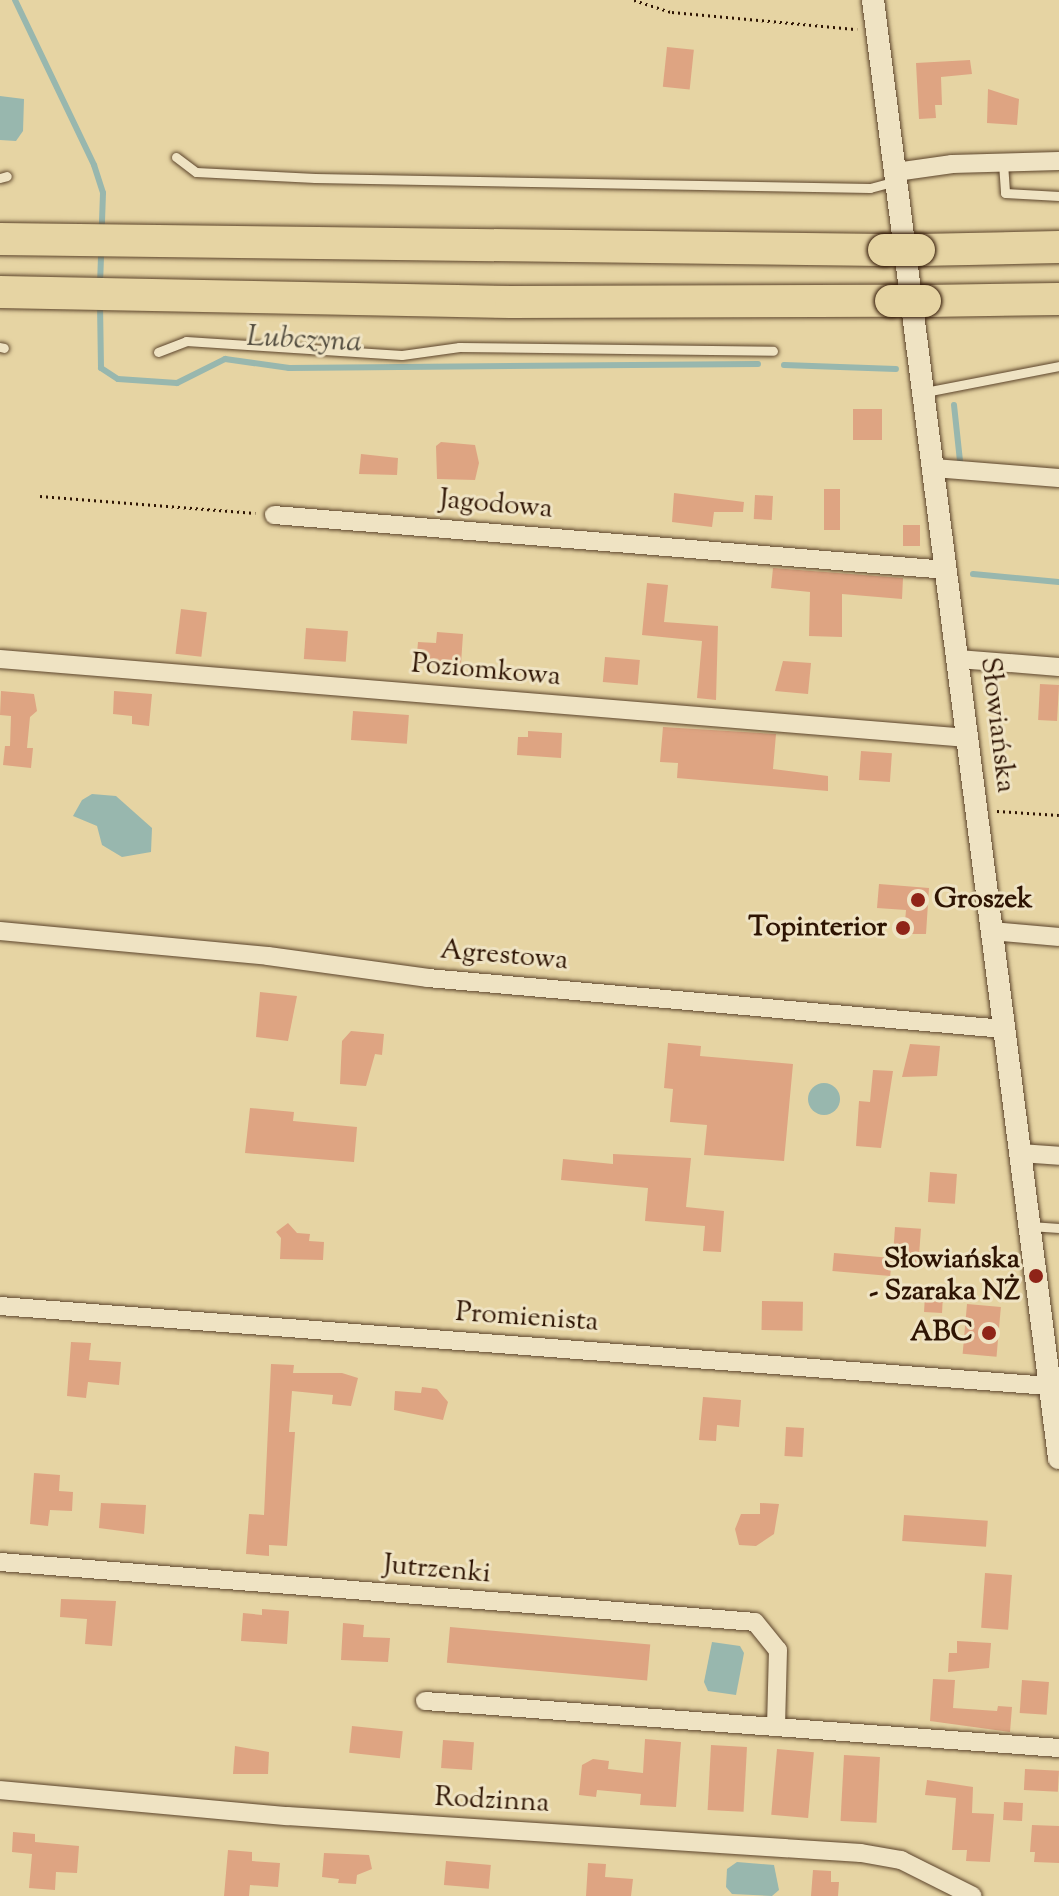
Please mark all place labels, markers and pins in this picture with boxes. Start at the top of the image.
place label: Groszek [934,883,1032,917]
marker: Groszek [909,891,927,909]
place label: Topinterior [748,911,887,945]
marker: Topinterior [894,919,912,937]
place label: Słowiańska - Szaraka NŻ [869,1243,1020,1309]
marker: Słowiańska - Szaraka NŻ [1027,1267,1045,1285]
place label: ABC [910,1316,973,1350]
marker: ABC [980,1324,998,1342]

